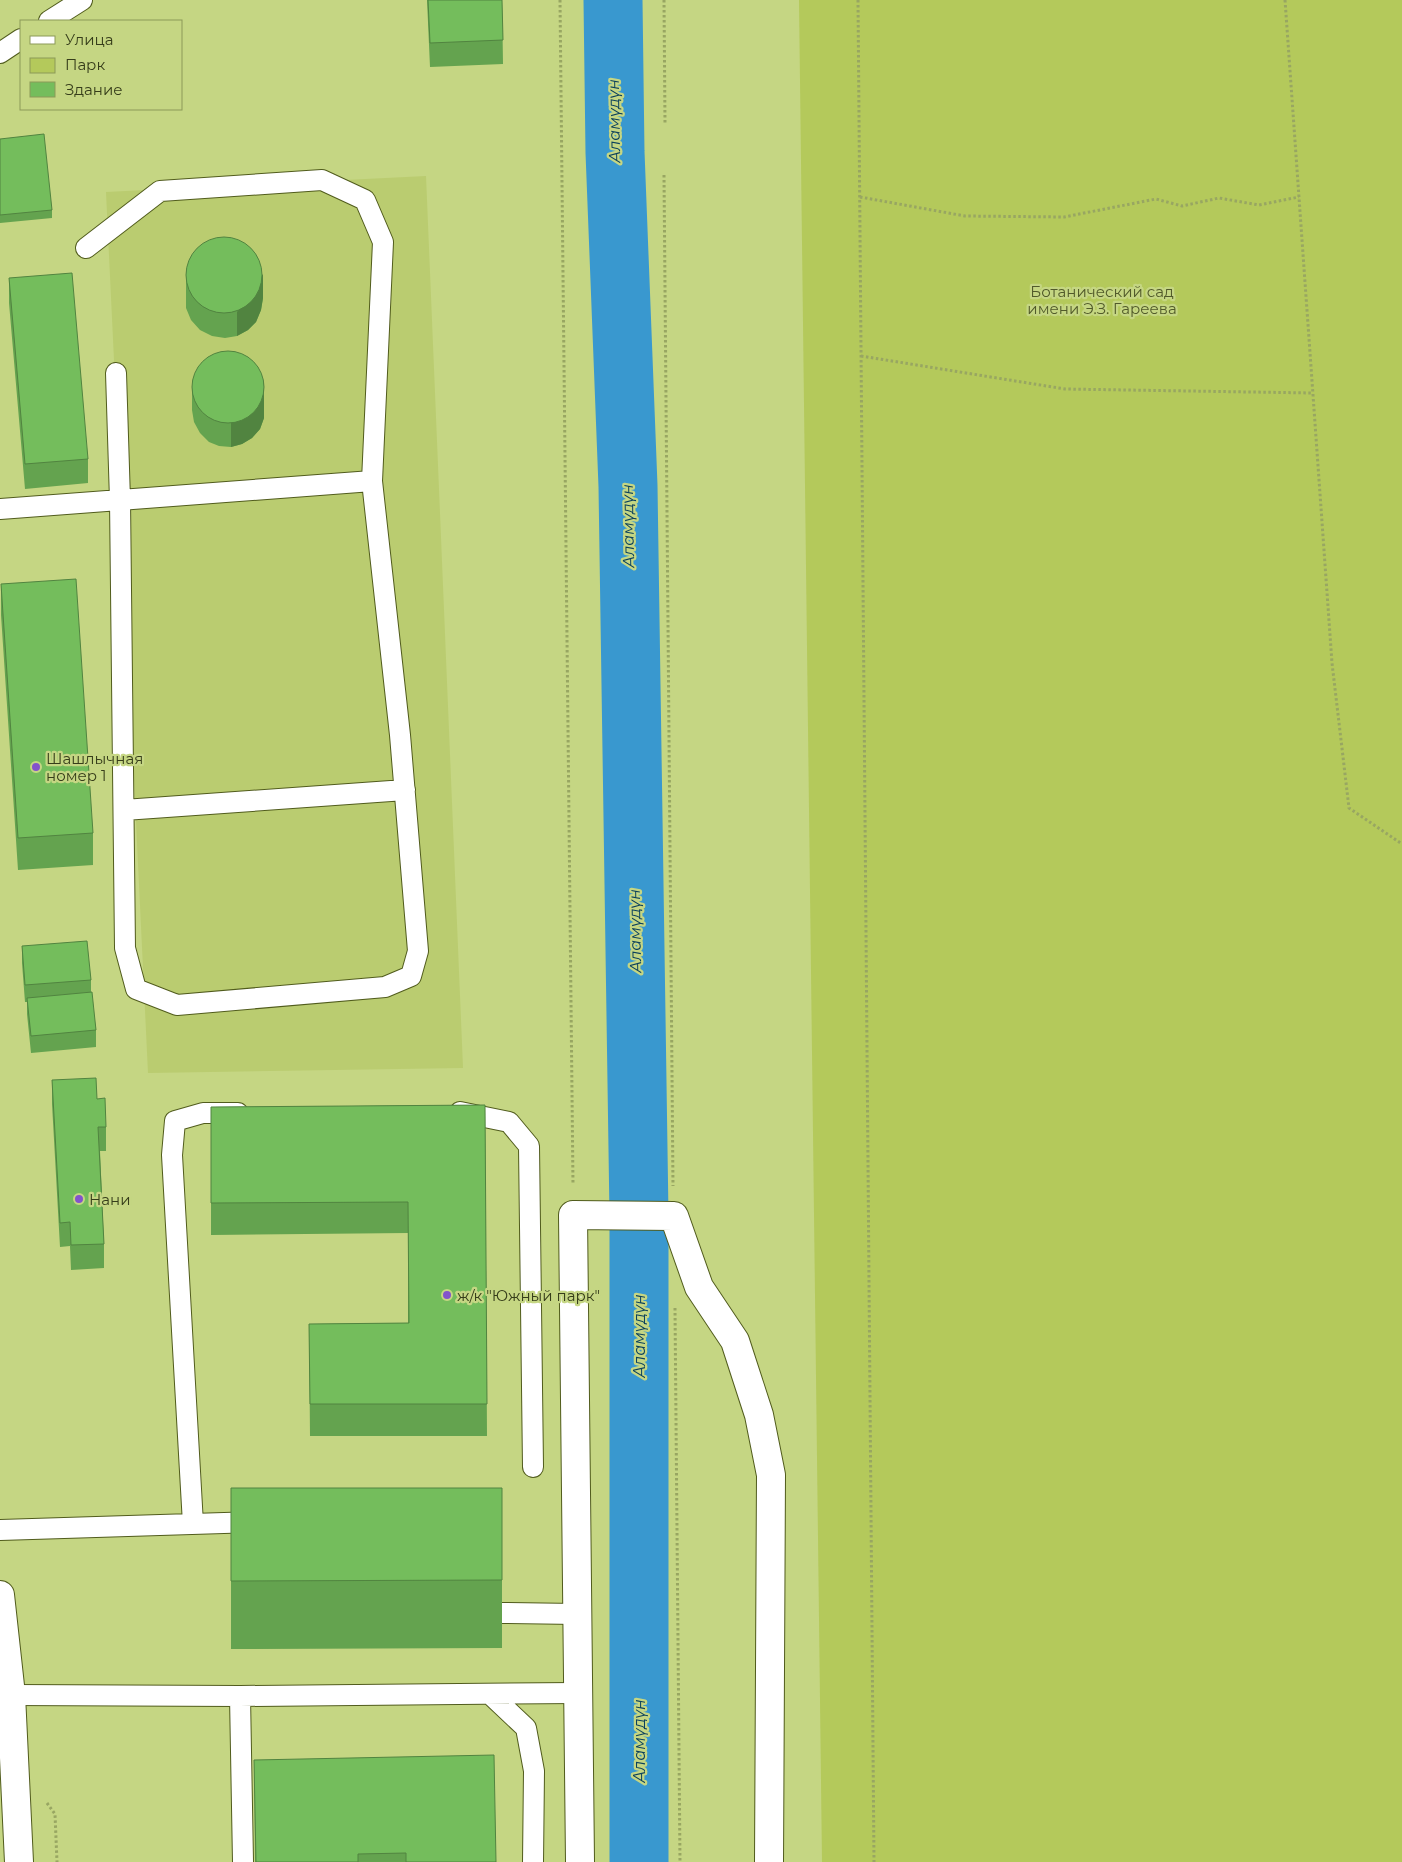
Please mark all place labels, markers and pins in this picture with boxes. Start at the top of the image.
place label: Шашлычная номер 1 [46,749,143,785]
marker: Шашлычная номер 1 [30,761,42,773]
place label: Нани [89,1190,131,1209]
marker: Нани [73,1193,85,1205]
place label: ж/к "Южный парк" [457,1286,600,1305]
marker: ж/к "Южный парк" [441,1289,453,1301]

